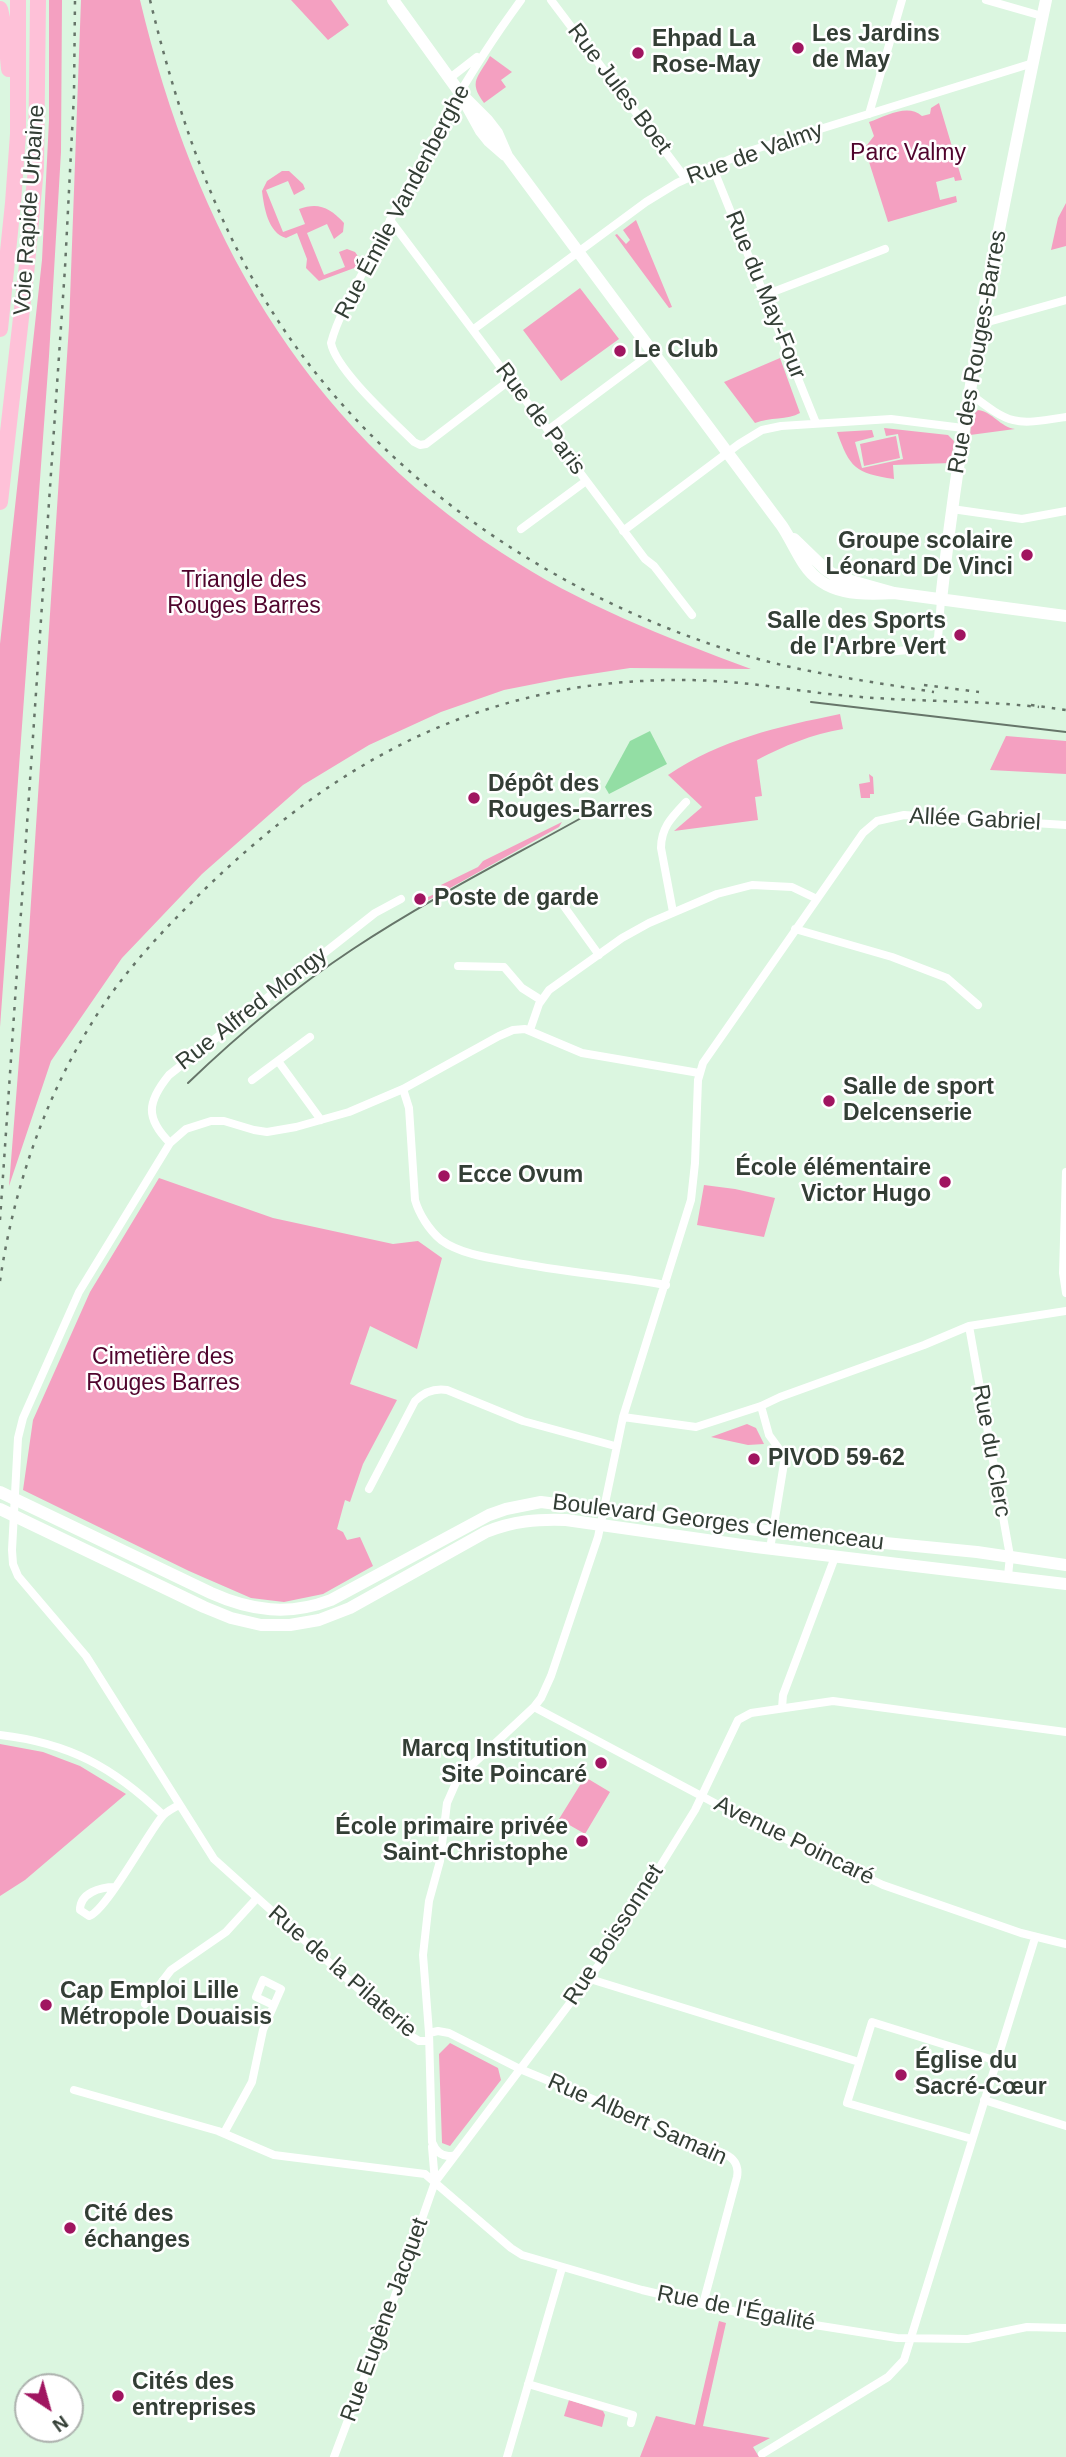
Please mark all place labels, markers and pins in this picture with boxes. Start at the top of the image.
place label: Les Jardins de May [812,21,940,75]
place label: Ehpad La Rose-May [652,26,761,80]
marker: Les Jardins de May [790,40,806,56]
marker: Ehpad La Rose-May [630,45,646,61]
place label: Le Club [634,337,718,365]
marker: Le Club [612,343,628,359]
place label: Groupe scolaire Léonard De Vinci [826,528,1013,582]
marker: Groupe scolaire Léonard De Vinci [1019,547,1035,563]
place label: Salle des Sports de l'Arbre Vert [767,608,946,662]
marker: Salle des Sports de l'Arbre Vert [952,627,968,643]
place label: Dépôt des Rouges-Barres [488,771,653,825]
marker: Dépôt des Rouges-Barres [466,790,482,806]
place label: Poste de garde [434,885,599,913]
marker: Poste de garde [412,891,428,907]
place label: Salle de sport Delcenserie [843,1074,994,1128]
marker: Salle de sport Delcenserie [821,1093,837,1109]
place label: École élémentaire Victor Hugo [735,1155,931,1209]
place label: Ecce Ovum [458,1162,583,1190]
marker: Ecce Ovum [436,1168,452,1184]
marker: École élémentaire Victor Hugo [937,1174,953,1190]
place label: PIVOD 59-62 [768,1445,905,1473]
marker: PIVOD 59-62 [746,1451,762,1467]
place label: Marcq Institution Site Poincaré [402,1736,587,1790]
marker: Marcq Institution Site Poincaré [593,1755,609,1771]
place label: École primaire privée Saint-Christophe [335,1814,568,1868]
marker: École primaire privée Saint-Christophe [574,1833,590,1849]
place label: Cap Emploi Lille Métropole Douaisis [60,1978,272,2032]
marker: Cap Emploi Lille Métropole Douaisis [38,1997,54,2013]
place label: Église du Sacré-Cœur [915,2048,1047,2102]
marker: Église du Sacré-Cœur [893,2067,909,2083]
place label: Cité des échanges [84,2201,190,2255]
marker: Cité des échanges [62,2220,78,2236]
place label: Cités des entreprises [132,2369,256,2423]
marker: Cités des entreprises [110,2388,126,2404]

